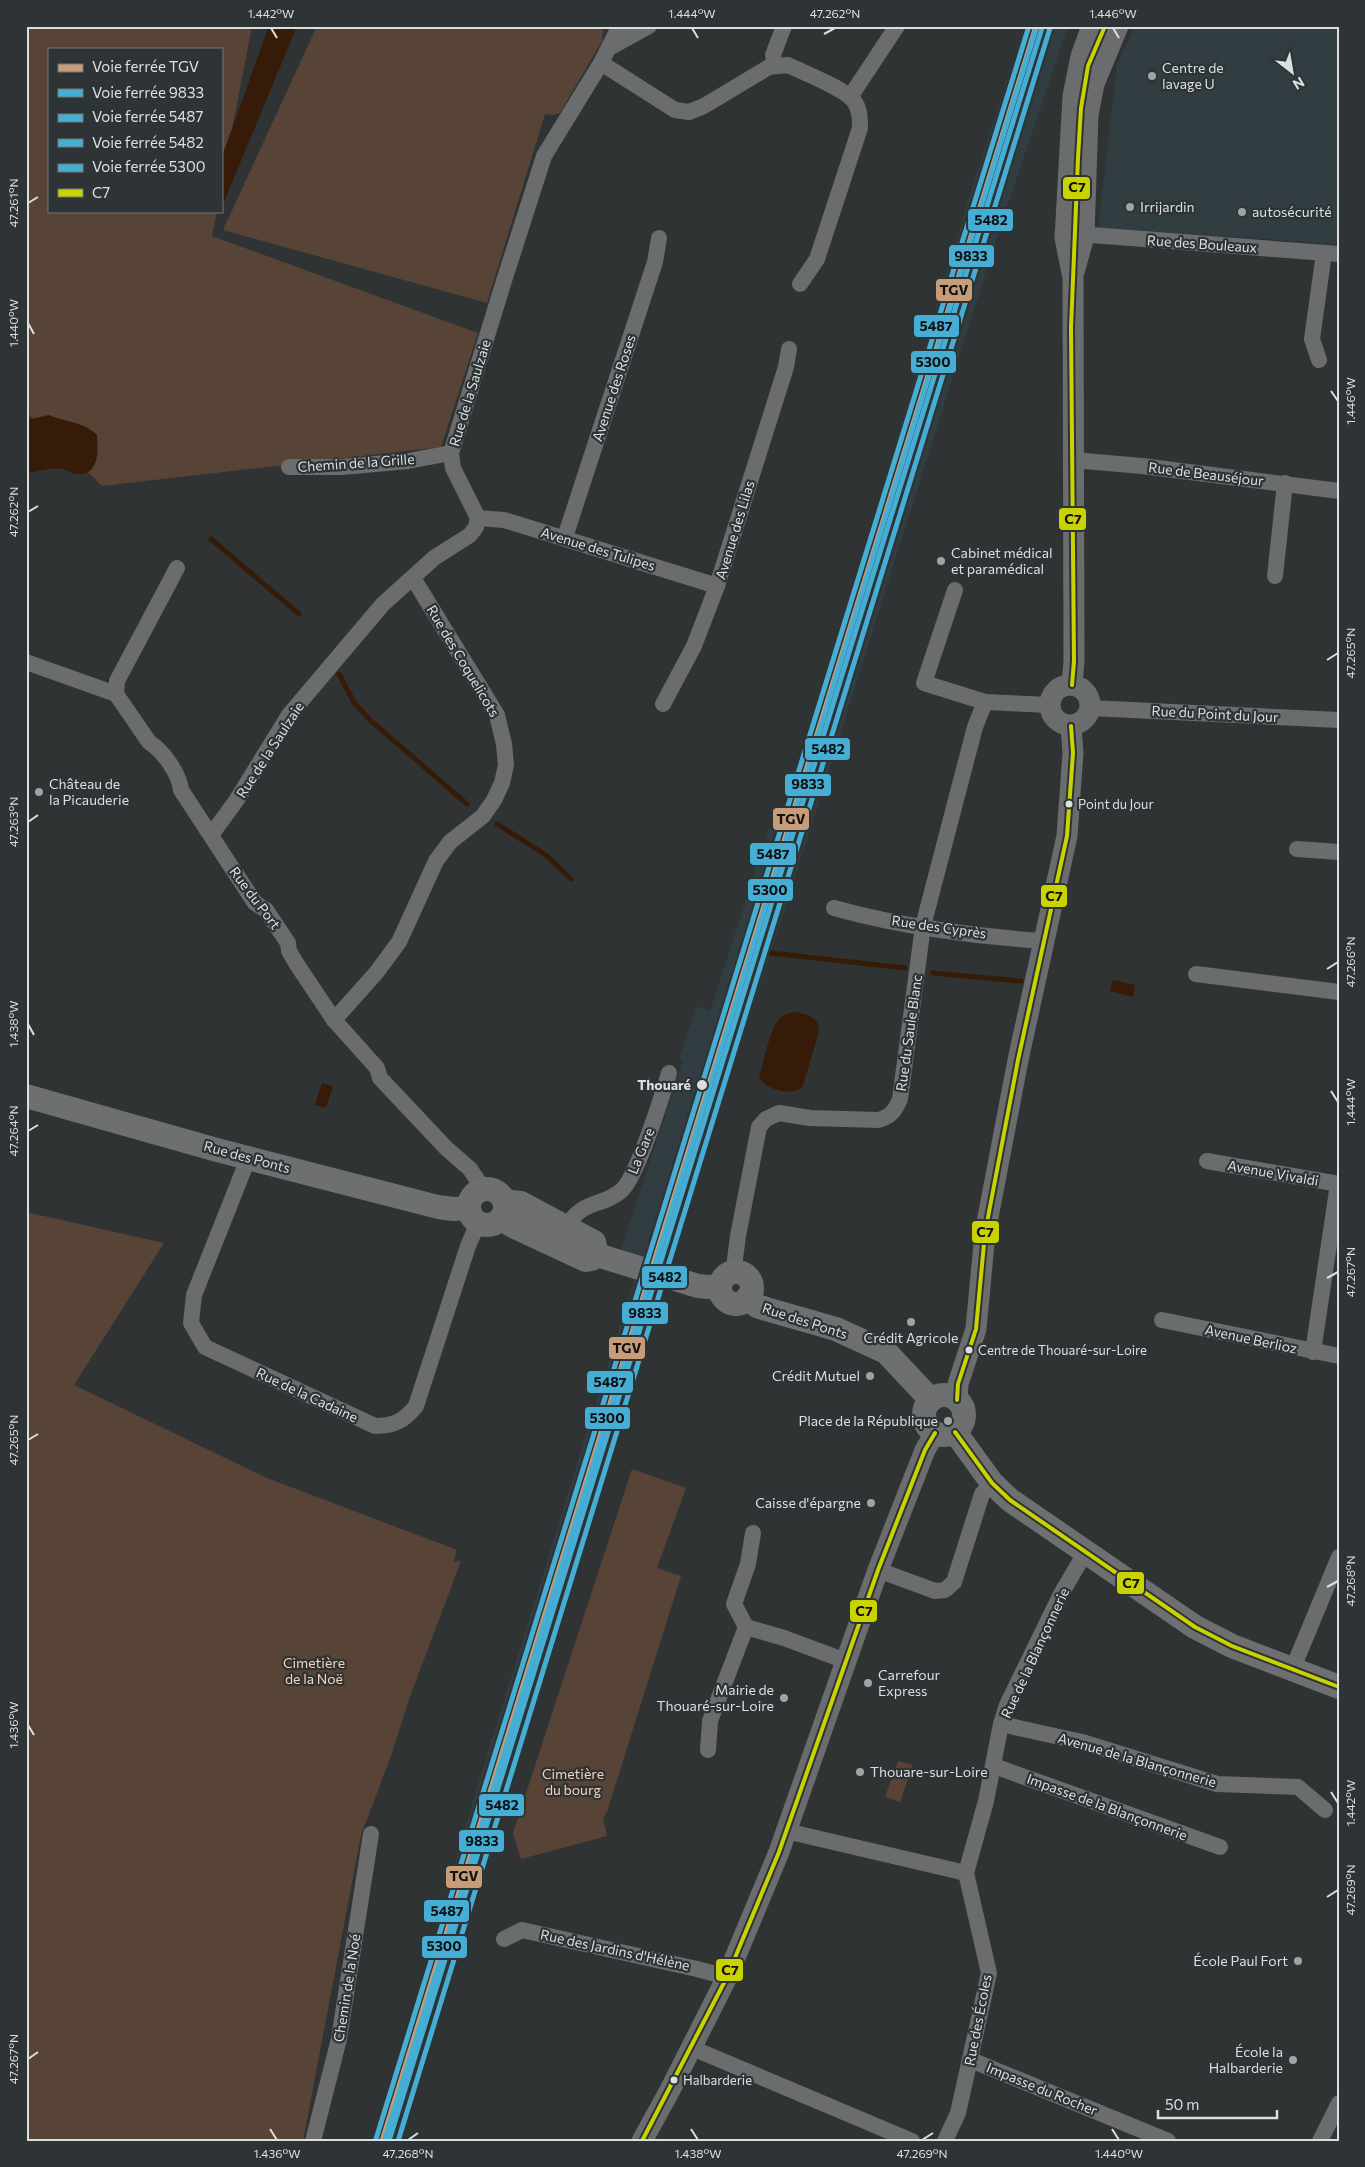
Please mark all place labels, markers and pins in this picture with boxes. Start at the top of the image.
place label: Centre de lavage U [1162,59,1224,92]
marker: Centre de lavage U [1146,70,1158,82]
place label: Irrijardin [1140,198,1195,215]
marker: Irrijardin [1124,201,1136,213]
place label: autosécurité [1252,203,1332,220]
marker: autosécurité [1236,206,1248,218]
place label: Cabinet médical et paramédical [951,544,1053,577]
marker: Cabinet médical et paramédical [935,555,947,567]
place label: Château de la Picauderie [49,775,129,808]
marker: Château de la Picauderie [33,786,45,798]
place label: Point du Jour [1078,796,1154,812]
marker: Point du Jour [1064,799,1074,809]
place label: Thouaré [637,1076,691,1093]
marker: Thouaré [695,1078,709,1092]
marker: Crédit Agricole [905,1316,917,1328]
place label: Crédit Agricole [864,1329,958,1346]
place label: Centre de Thouaré-sur-Loire [978,1342,1147,1358]
marker: Centre de Thouaré-sur-Loire [964,1345,974,1355]
place label: Crédit Mutuel [772,1367,860,1384]
marker: Crédit Mutuel [864,1370,876,1382]
place label: Place de la République [798,1412,938,1429]
marker: Place de la République [942,1415,954,1427]
place label: Caisse d'épargne [755,1494,861,1511]
marker: Caisse d'épargne [865,1497,877,1509]
place label: Carrefour Express [878,1666,941,1699]
marker: Carrefour Express [862,1677,874,1689]
place label: Mairie de Thouaré-sur-Loire [656,1681,774,1714]
marker: Mairie de Thouaré-sur-Loire [778,1692,790,1704]
place label: Thouare-sur-Loire [870,1763,988,1780]
marker: Thouare-sur-Loire [854,1766,866,1778]
place label: École Paul Fort [1193,1952,1288,1969]
marker: École Paul Fort [1292,1955,1304,1967]
place label: École la Halbarderie [1209,2043,1283,2076]
marker: École la Halbarderie [1287,2054,1299,2066]
place label: Halbarderie [683,2072,752,2088]
marker: Halbarderie [669,2075,679,2085]

